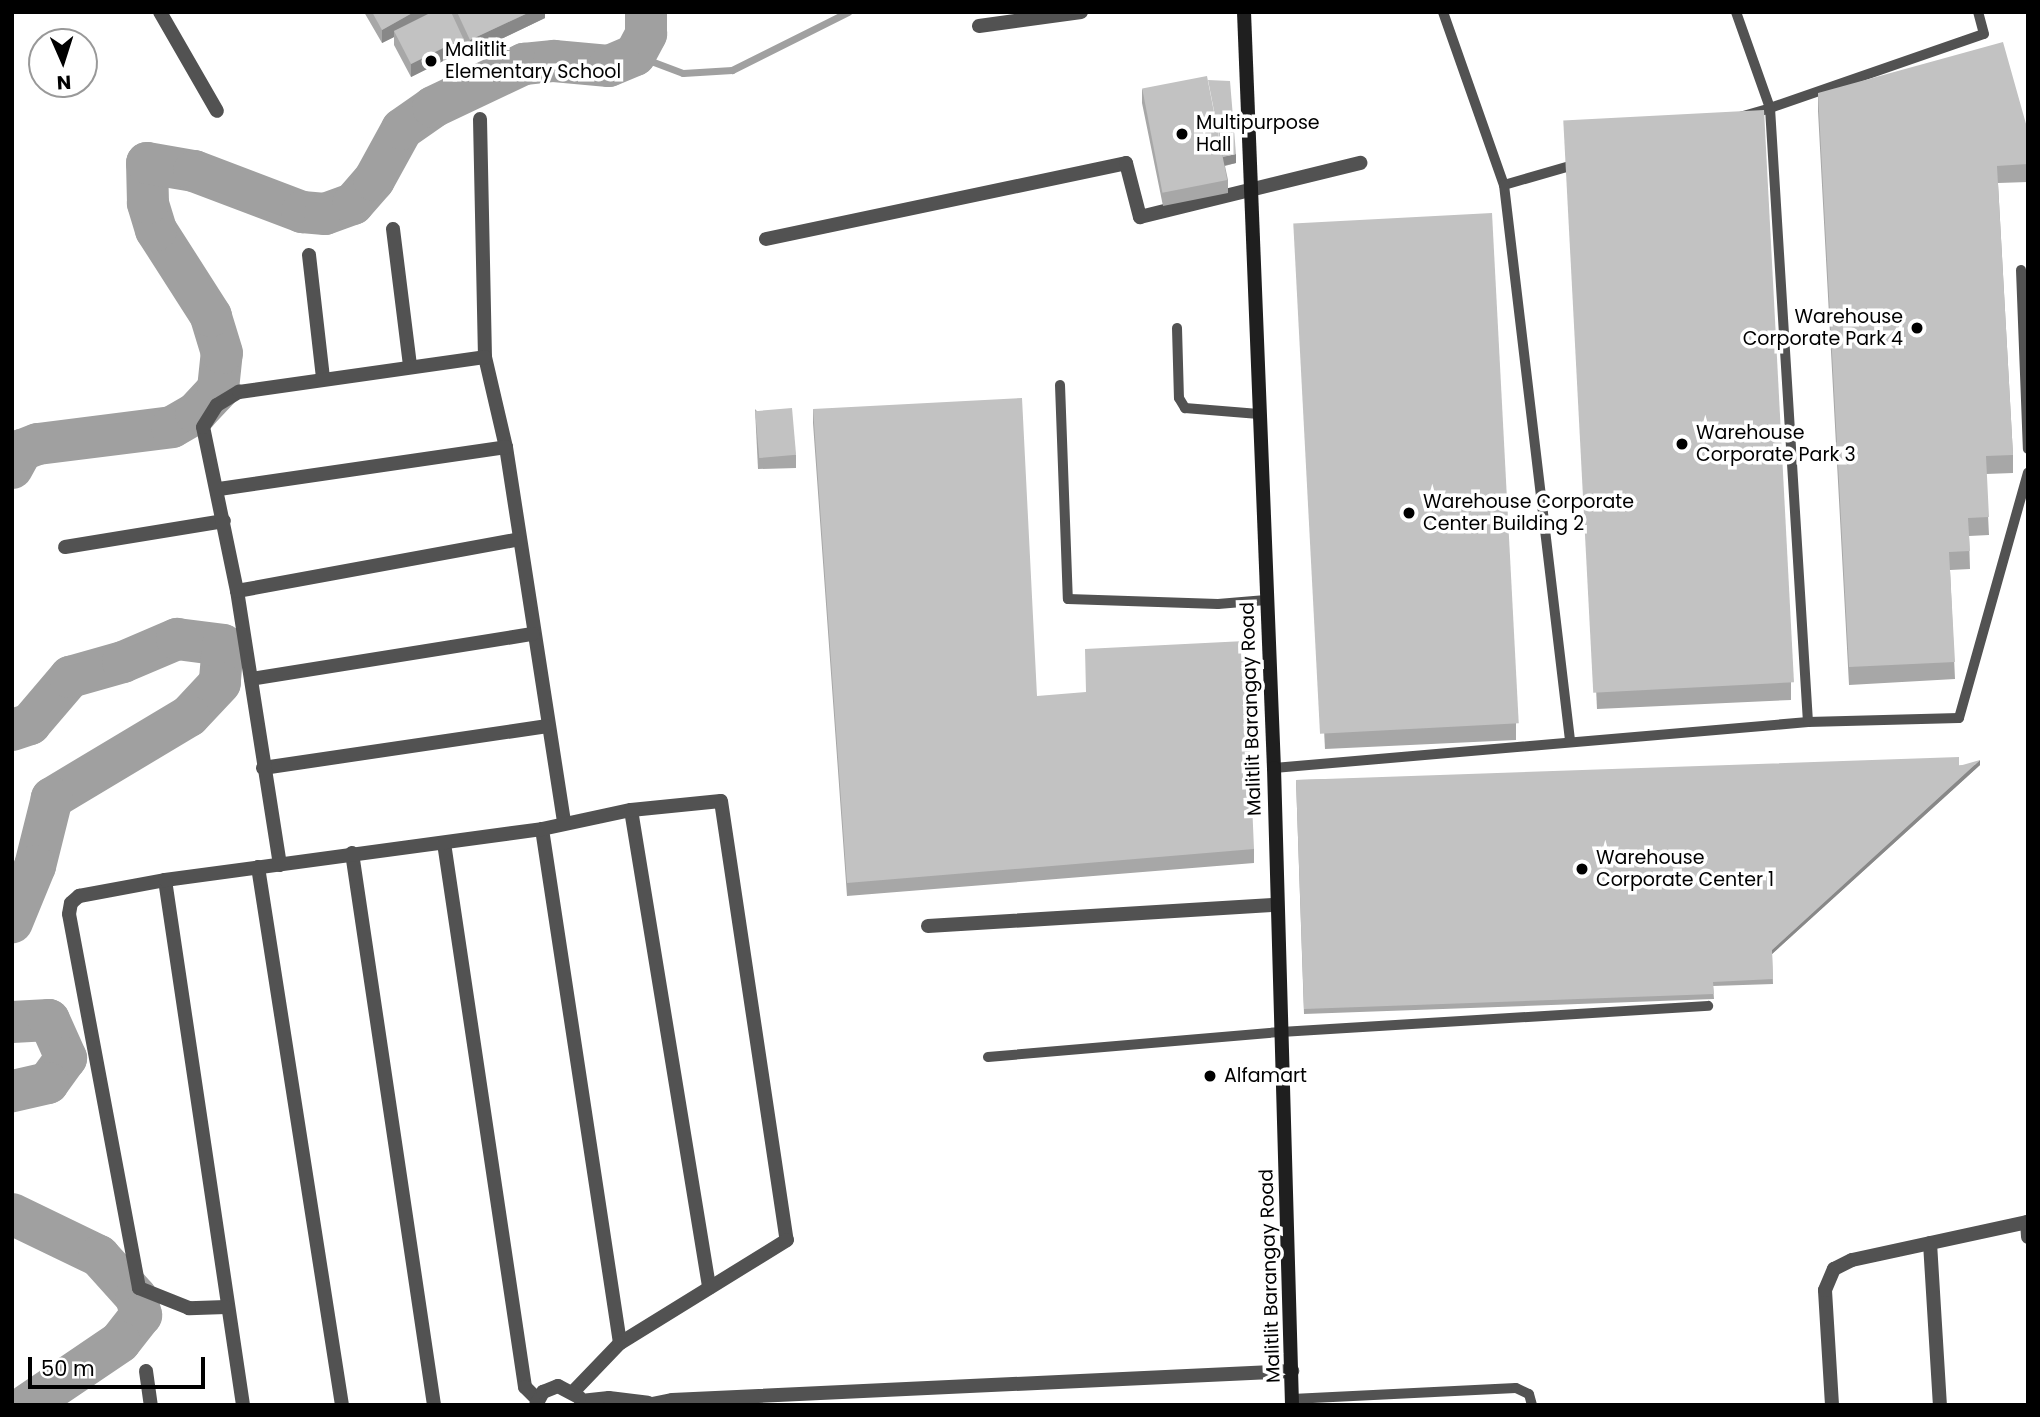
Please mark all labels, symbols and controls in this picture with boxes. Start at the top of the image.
north arrow [28,28,98,98]
place label: Malitlit Elementary School [445,39,621,83]
marker: Malitlit Elementary School [423,53,439,69]
text: N [56,69,72,96]
place label: Multipurpose Hall [1196,112,1320,156]
marker: Multipurpose Hall [1174,126,1190,142]
place label: Warehouse Corporate Park 4 [1743,306,1903,350]
marker: Warehouse Corporate Park 4 [1909,320,1925,336]
place label: Warehouse Corporate Park 3 [1696,422,1856,466]
marker: Warehouse Corporate Park 3 [1674,436,1690,452]
place label: Warehouse Corporate Center Building 2 [1423,491,1634,535]
marker: Warehouse Corporate Center Building 2 [1401,505,1417,521]
street label: Malitlit Barangay Road [1236,602,1266,816]
place label: Warehouse Corporate Center 1 [1596,847,1774,891]
marker: Warehouse Corporate Center 1 [1574,861,1590,877]
place label: Alfamart [1224,1065,1307,1087]
marker: Alfamart [1202,1068,1218,1084]
street label: Malitlit Barangay Road [1255,1169,1285,1383]
scale bar [32,1344,208,1388]
text: 50 m [41,1354,95,1383]

